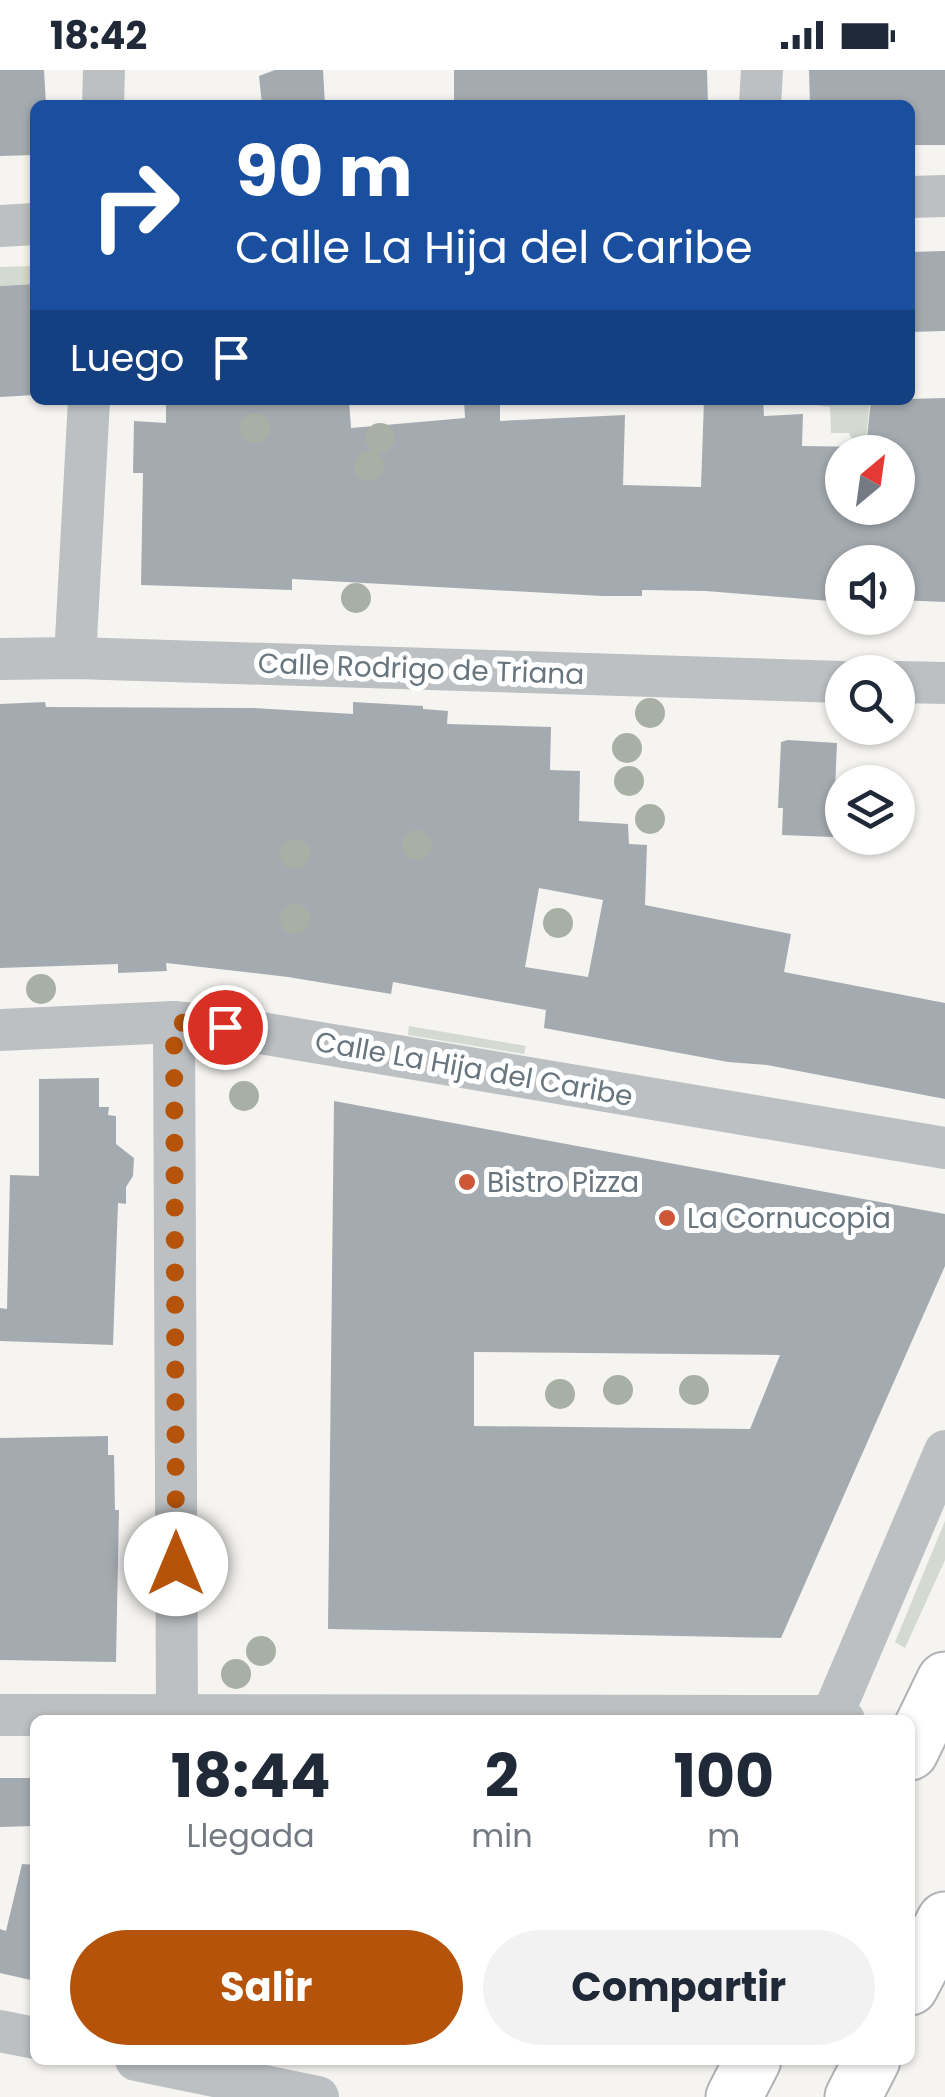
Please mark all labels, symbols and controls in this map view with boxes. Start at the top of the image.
text: 18:42 [50,9,147,62]
text: 90 m [235,122,413,221]
icon: right [70,140,200,270]
text: Calle La Hija del Caribe [235,216,753,279]
icon: arrive [204,330,259,385]
text: Luego [70,331,184,384]
north arrow [825,435,915,525]
map controls [825,435,915,855]
button: sound [825,545,915,635]
street label: Calle Rodrigo de Triana [257,644,585,694]
button: search [825,655,915,745]
button: layers [825,765,915,855]
pin [183,985,268,1070]
icon: arrive [198,1000,253,1055]
street label: Calle La Hija del Caribe [312,1022,636,1116]
place label: Bistro Pizza [487,1163,639,1202]
marker: Bistro Pizza [456,1171,478,1193]
place label: La Cornucopia [687,1199,891,1238]
marker: La Cornucopia [656,1207,678,1229]
position arrow [124,1512,228,1616]
text: 18:44 [171,1734,331,1818]
text: 2 [485,1734,519,1818]
text: 100 [673,1734,774,1818]
text: Llegada [187,1813,315,1858]
text: min [471,1813,533,1858]
text: m [707,1813,740,1858]
button: Salir [70,1930,463,2045]
button: Compartir [483,1930,875,2045]

